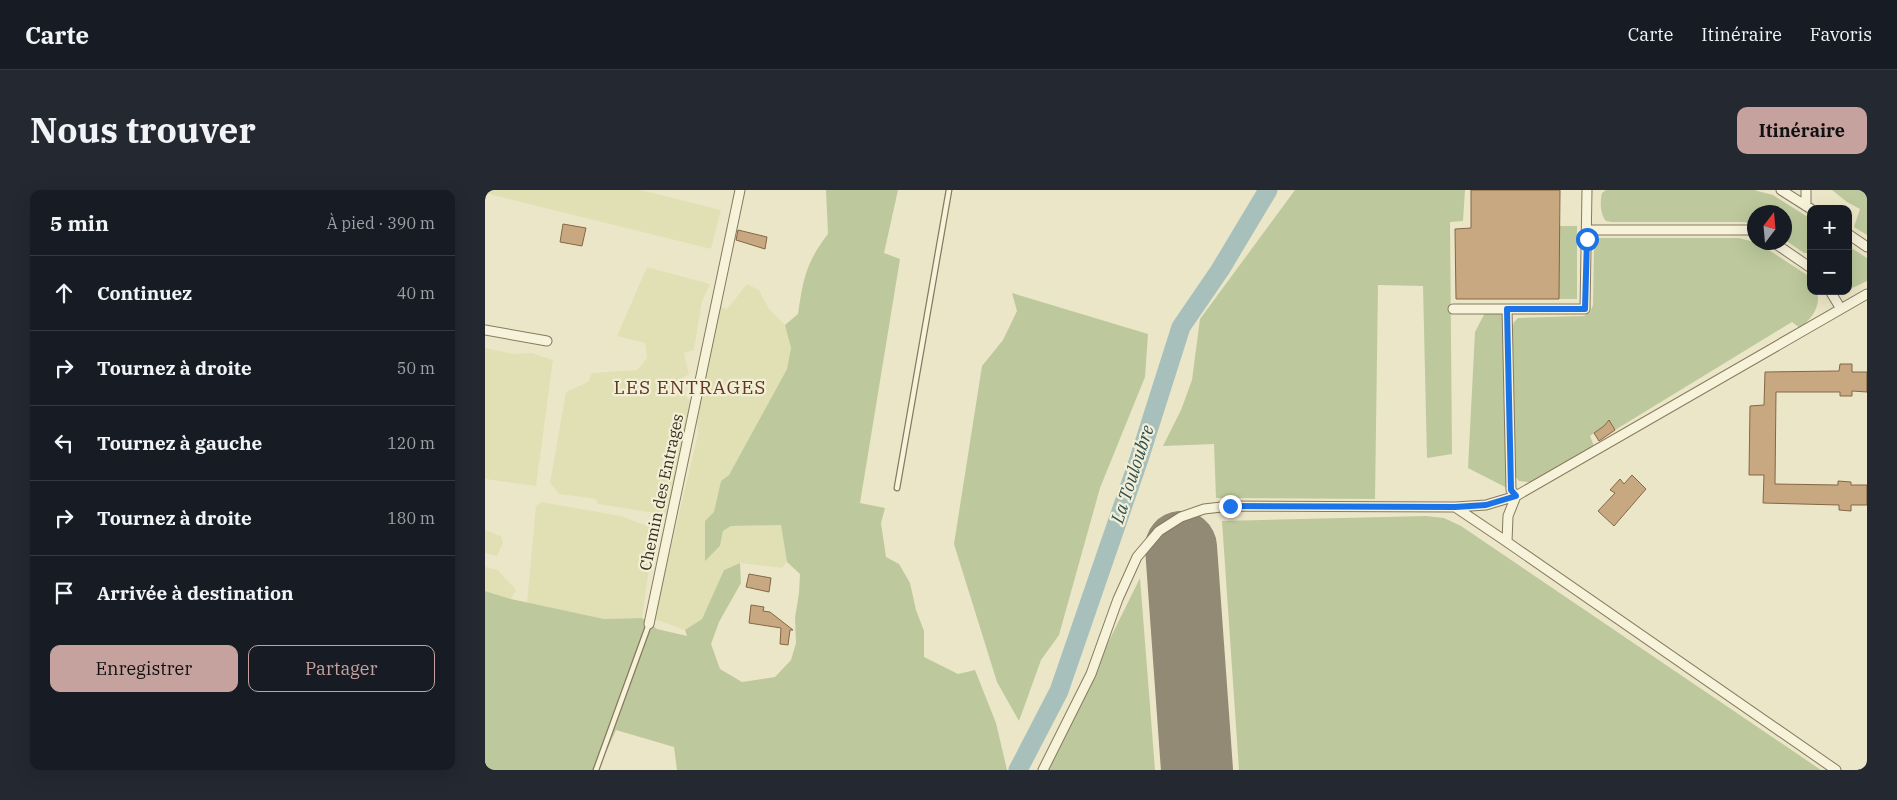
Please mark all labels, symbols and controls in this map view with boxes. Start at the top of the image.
text: Carte [25,19,89,51]
text: Carte [1628,23,1673,46]
text: Itinéraire [1701,23,1782,46]
text: Favoris [1810,23,1872,46]
text: Nous trouver [30,107,256,153]
button: Itinéraire [1737,107,1867,154]
north arrow [1747,205,1792,250]
map controls [1807,205,1852,295]
button: + [1807,205,1852,250]
text: 5 min [50,209,109,237]
text: À pied · 390 m [327,213,435,233]
route start [1576,228,1599,251]
button: − [1807,250,1852,295]
icon: ahead [50,279,78,307]
text: Continuez [97,281,192,305]
text: 40 m [397,283,435,303]
icon: right [50,354,78,382]
text: Tournez à droite [97,356,252,380]
text: 50 m [397,358,435,378]
district label: LES ENTRAGES [614,375,766,399]
street label: Chemin des Entrages [635,412,687,572]
water label: La Touloubre [1105,422,1159,527]
icon: left [50,429,78,457]
text: Tournez à gauche [97,431,262,455]
text: 120 m [387,433,435,453]
route end [1219,495,1242,518]
icon: right [50,504,78,532]
text: Tournez à droite [97,506,252,530]
text: 180 m [387,508,435,528]
icon: arrive [50,579,78,607]
text: Arrivée à destination [97,581,294,605]
button: Enregistrer [50,645,238,692]
button: Partager [248,645,435,692]

